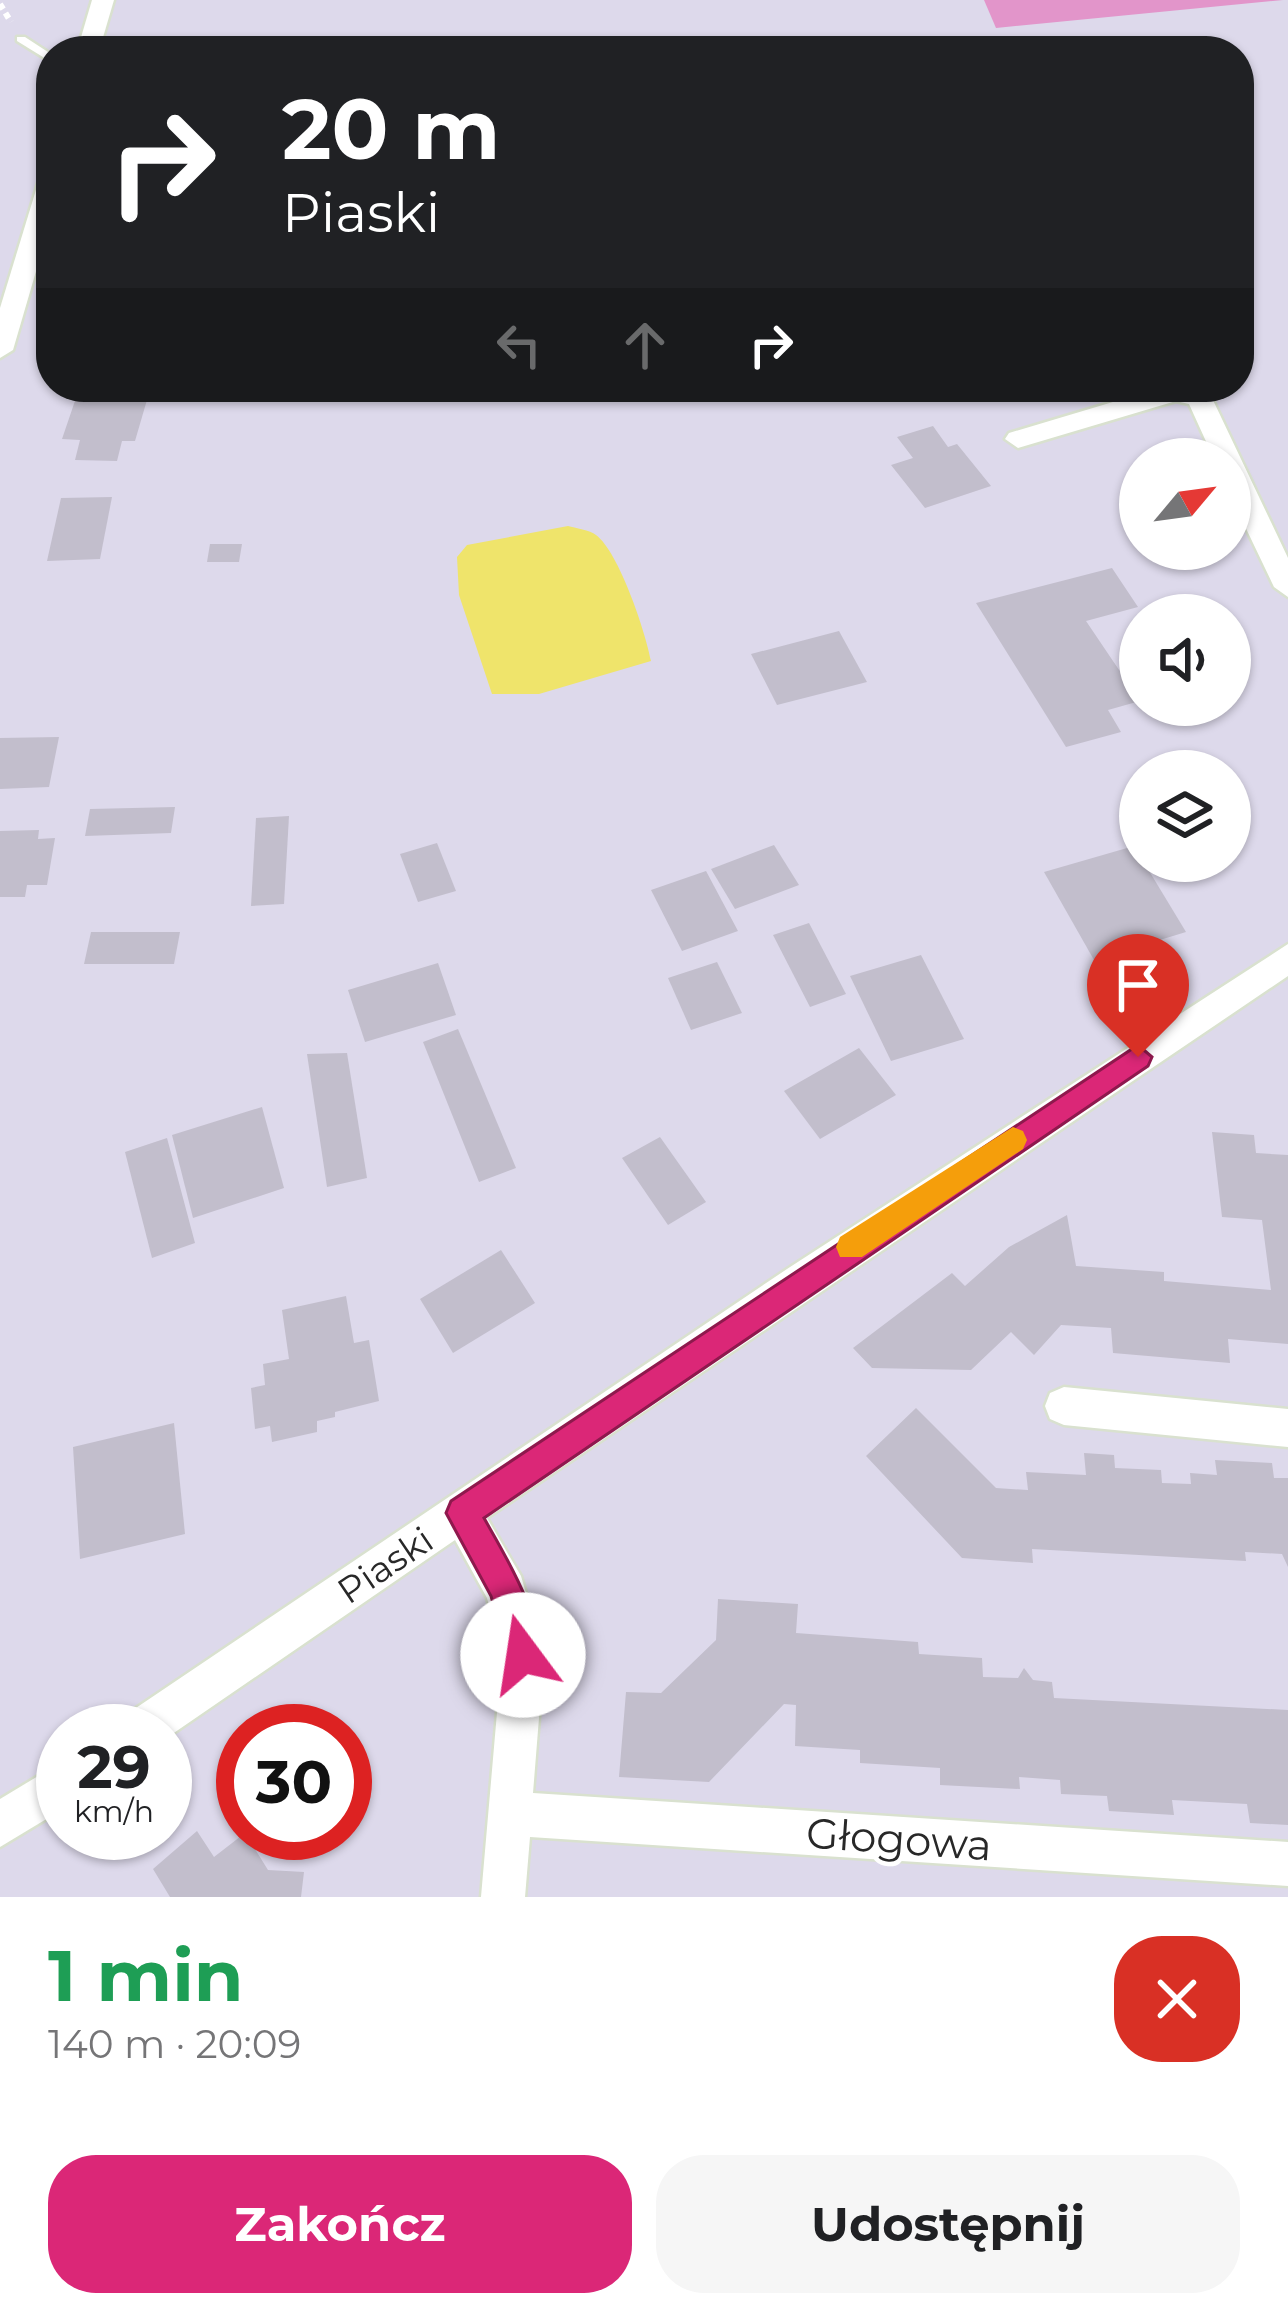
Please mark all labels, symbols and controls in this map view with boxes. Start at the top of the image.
text: 20 m [282,78,500,180]
icon: right [84,84,240,240]
text: Piaski [282,180,440,246]
icon: left [486,312,552,378]
icon: ahead [612,312,678,378]
icon: right [738,312,804,378]
north arrow [1119,438,1251,570]
map controls [1119,438,1251,882]
button: sound [1119,594,1251,726]
button: layers [1119,750,1251,882]
pin [1087,934,1189,1057]
icon: arrive [1105,952,1171,1018]
street label: Piaski [329,1517,441,1613]
position arrow [460,1592,586,1718]
speed limit sign: 30 [216,1704,372,1860]
text: 29 [77,1730,151,1803]
text: km/h [74,1793,154,1830]
street label: Głogowa [804,1807,994,1871]
text: 1 min [48,1931,244,2019]
button: close [1114,1936,1240,2062]
text: 140 m · 20:09 [48,2020,301,2068]
button: Zakończ [48,2155,632,2293]
button: Udostępnij [656,2155,1240,2293]

